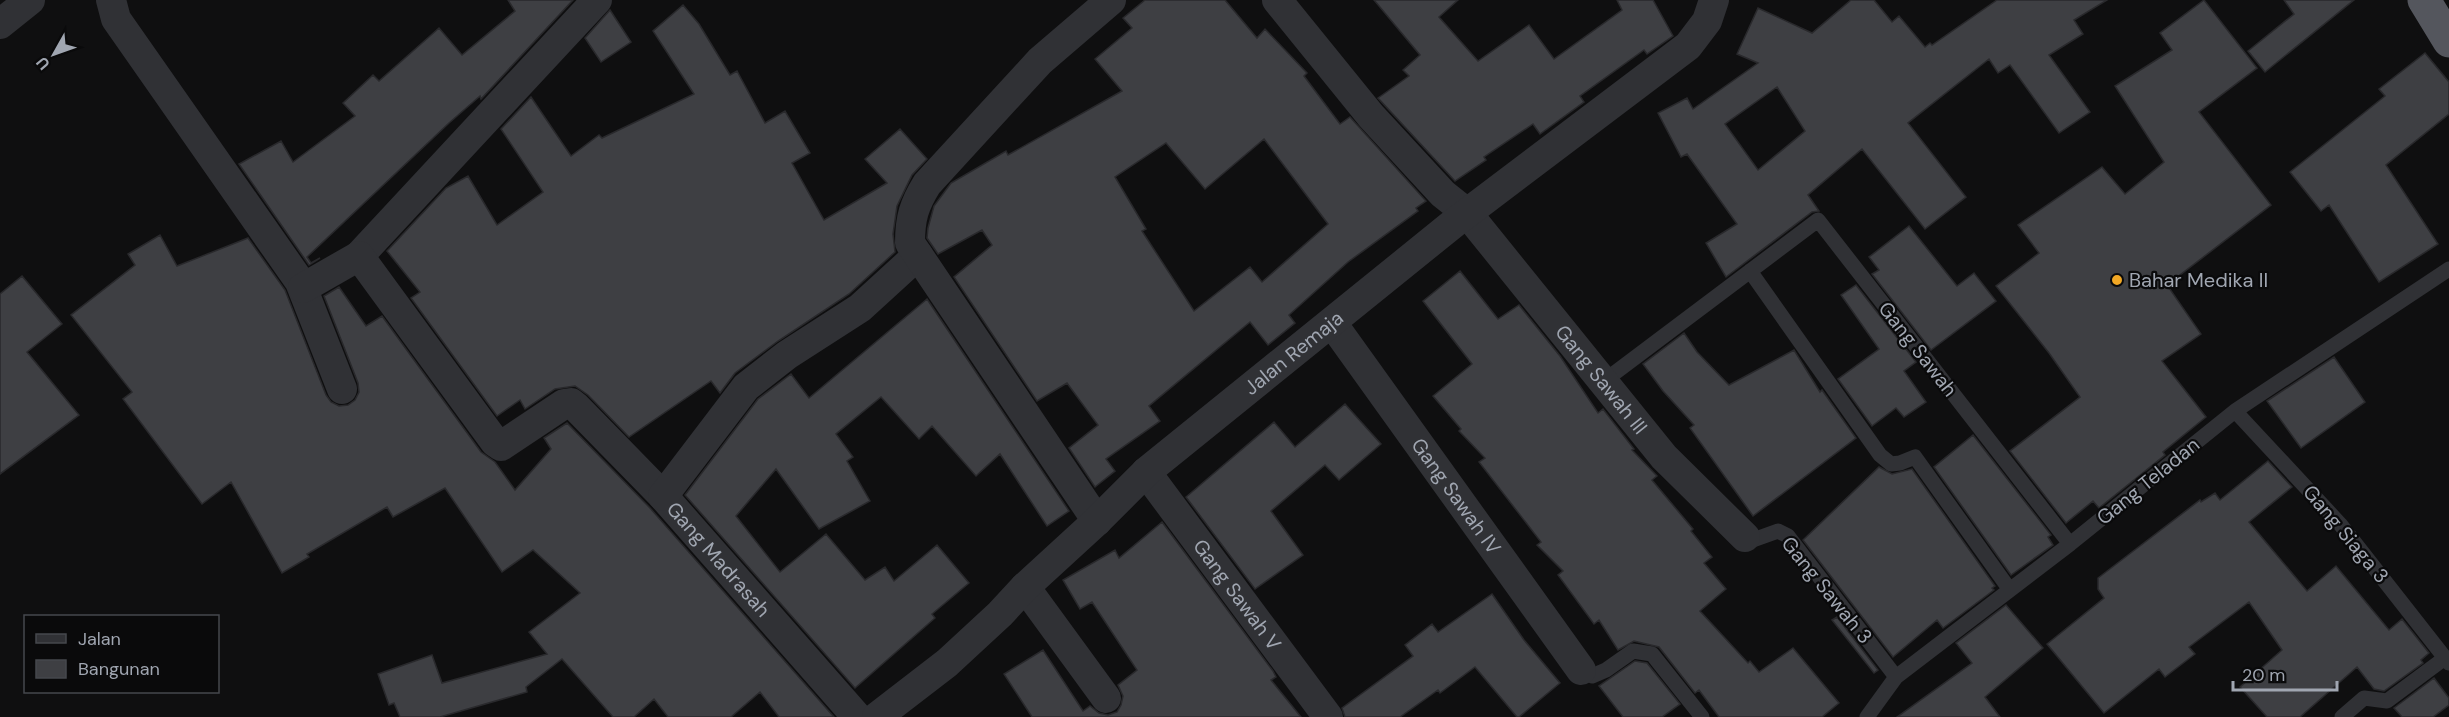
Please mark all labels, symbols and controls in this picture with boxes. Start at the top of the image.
north arrow [24,24,84,84]
text: U [31,52,54,74]
place label: Bahar Medika II [2129,267,2268,293]
marker: Bahar Medika II [2110,273,2124,287]
street label: Gang Sawah [1873,296,1963,402]
street label: Jalan Remaja [1239,305,1348,401]
street label: Gang Sawah III [1549,320,1653,439]
street label: Gang Teladan [2091,432,2205,530]
street label: Gang Sawah IV [1406,433,1507,559]
street label: Gang Siaga 3 [2297,480,2395,588]
street label: Gang Madrasah [661,496,776,622]
street label: Gang Sawah 3 [1776,531,1878,649]
street label: Gang Sawah V [1187,534,1287,656]
legend [24,615,219,693]
text: Jalan [78,627,121,651]
scale bar [2233,654,2336,692]
text: Bangunan [78,657,160,681]
text: 20 m [2242,663,2285,687]

